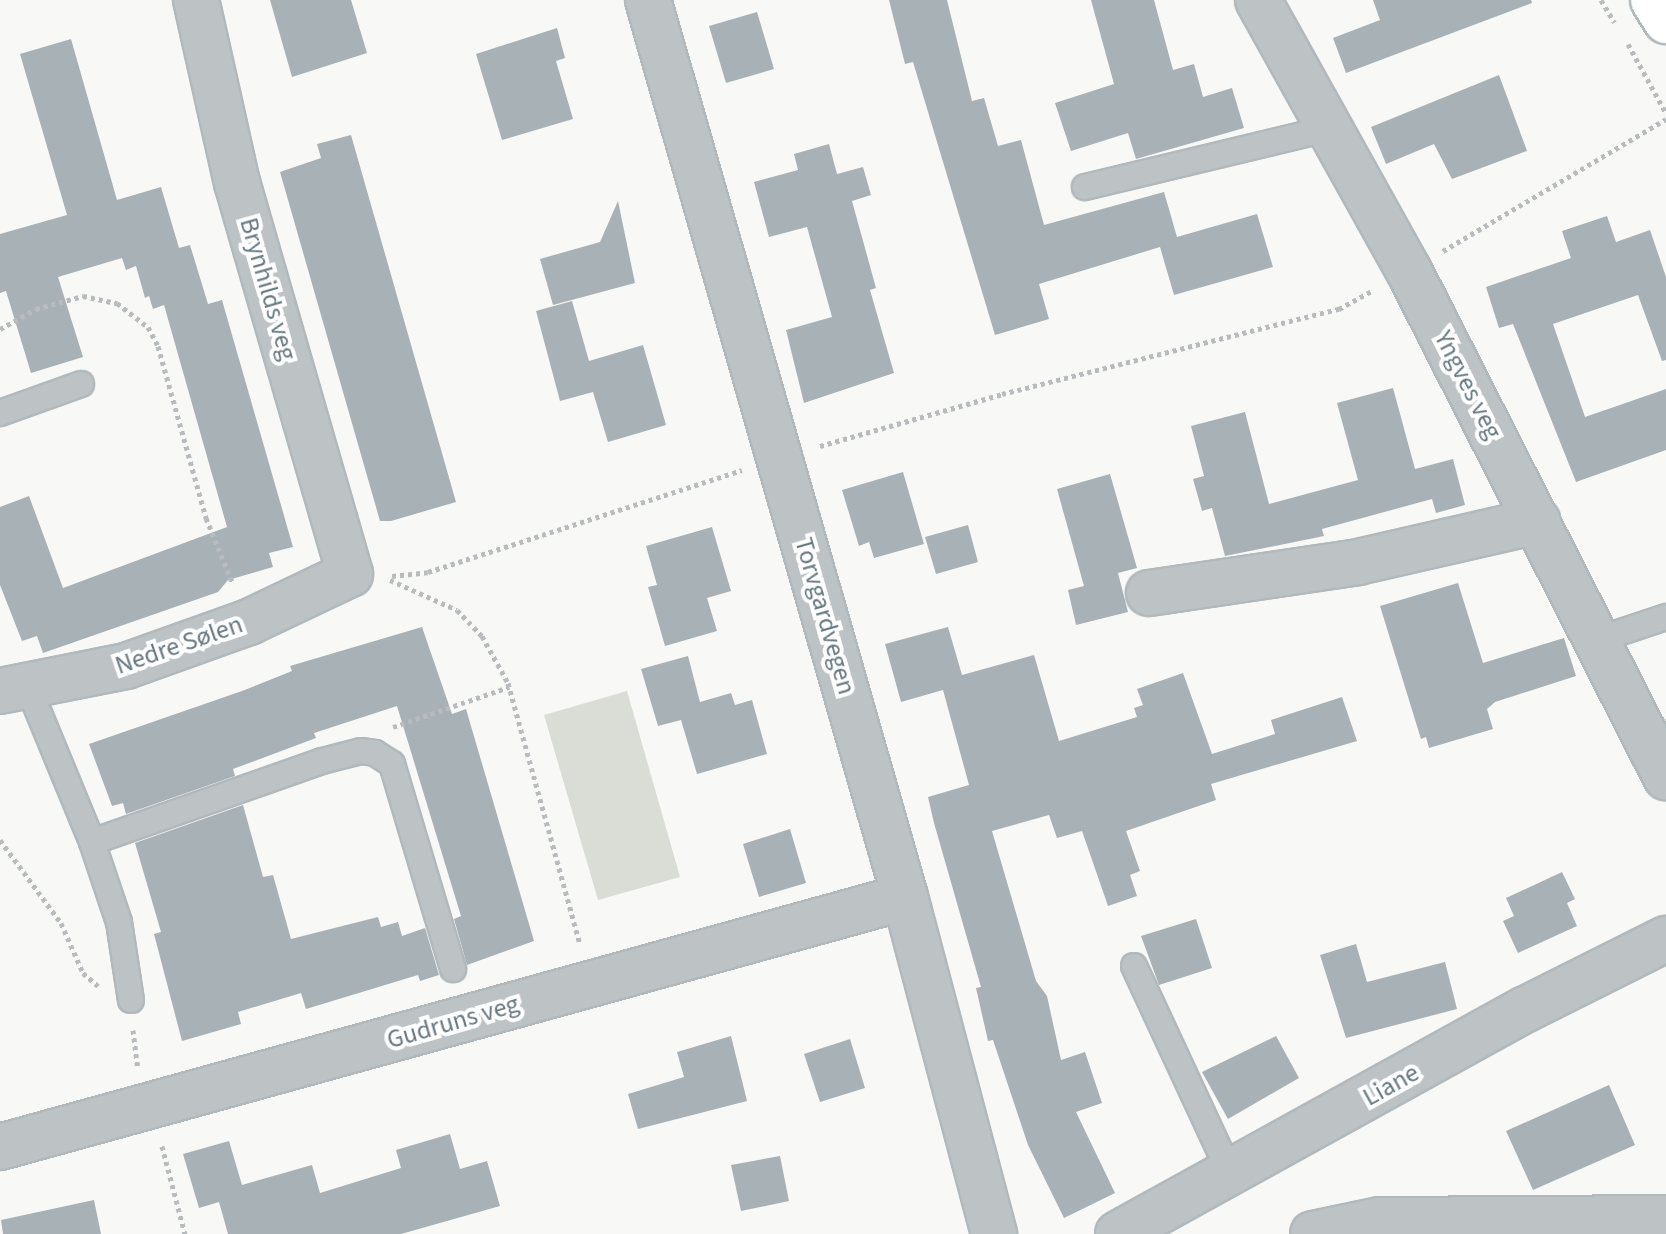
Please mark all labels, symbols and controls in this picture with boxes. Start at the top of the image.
street label: Brynhilds veg [233,214,303,364]
street label: Yngves veg [1427,326,1509,444]
street label: Torvgardvegen [788,534,862,698]
street label: Nedre Sølen [111,609,247,681]
street label: Gudruns veg [383,988,523,1056]
street label: Liane [1358,1057,1424,1113]

